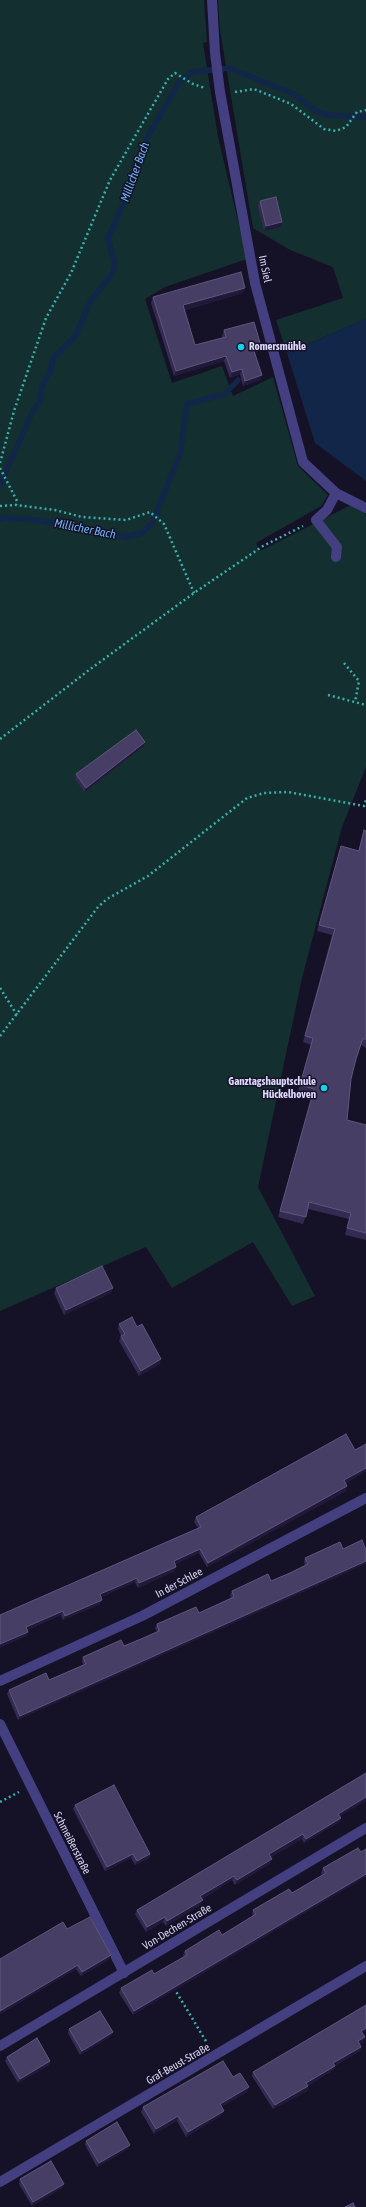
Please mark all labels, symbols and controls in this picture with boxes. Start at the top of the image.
water label: Millicher Bach [118,140,152,204]
street label: Im Siel [256,254,274,284]
place label: Romersmühle [249,340,306,354]
marker: Romersmühle [236,342,246,352]
water label: Millicher Bach [53,516,117,542]
place label: Ganztagshauptschule Hückelhoven [228,1075,316,1101]
marker: Ganztagshauptschule Hückelhoven [319,1083,329,1093]
street label: In der Schlee [153,1565,205,1601]
street label: Schmeißerstraße [51,1810,93,1876]
street label: Von-Dechen-Straße [140,1901,214,1953]
street label: Graf-Beust-Straße [144,2040,212,2088]

